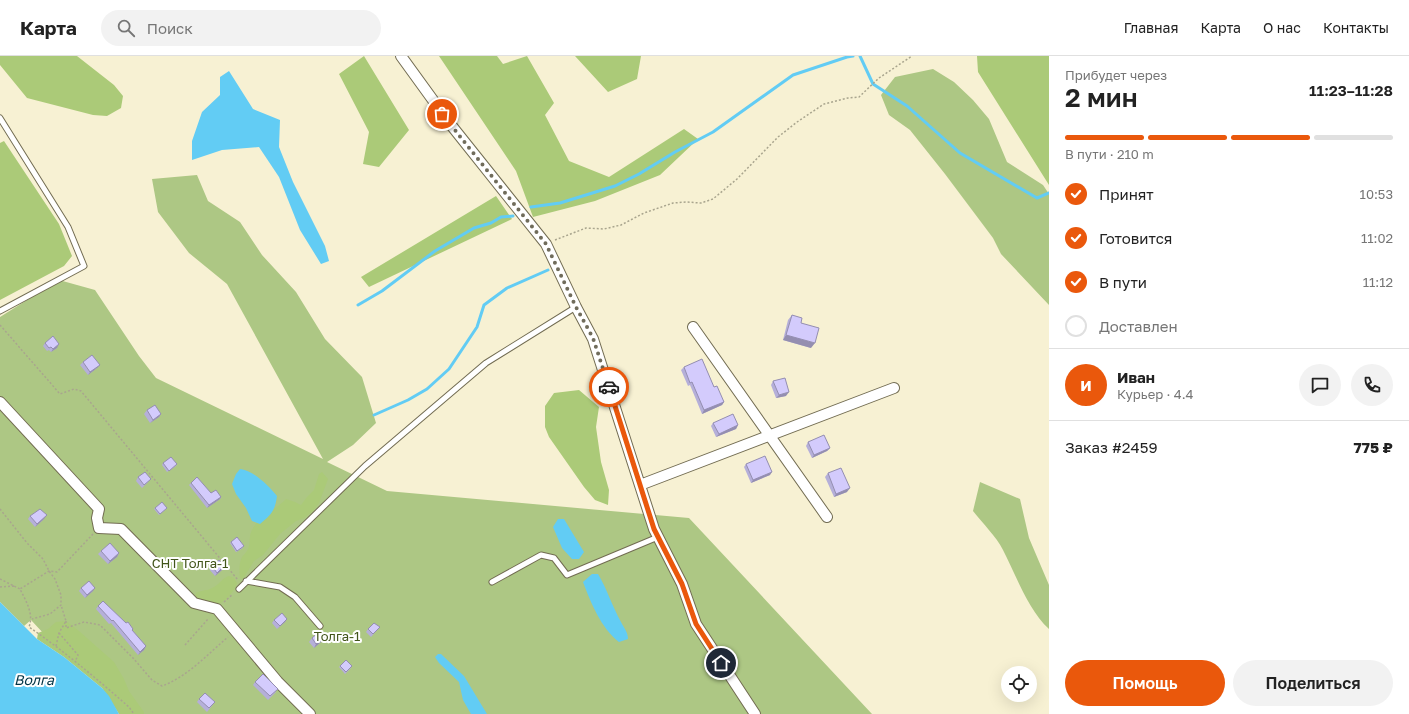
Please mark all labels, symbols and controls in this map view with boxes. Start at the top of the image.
search box [101,10,381,46]
text: Карта [20,16,77,39]
icon: search [115,17,137,39]
text: Поиск [147,19,193,37]
text: Главная [1124,19,1178,36]
text: Карта [1200,19,1241,36]
text: О нас [1263,19,1301,36]
text: Контакты [1323,19,1389,36]
text: Прибудет через [1065,67,1167,83]
text: 11:23–11:28 [1309,81,1393,99]
text: 2 мин [1065,82,1138,113]
pin [425,97,459,131]
icon: bag [431,103,453,125]
text: В пути · 210 m [1065,146,1154,162]
icon: check [1065,183,1087,205]
text: Принят [1099,185,1154,203]
text: 10:53 [1360,186,1393,202]
icon: check [1065,227,1087,249]
text: Готовится [1099,229,1172,247]
text: 11:02 [1361,230,1393,246]
icon: check [1065,271,1087,293]
text: В пути [1099,273,1147,291]
text: 11:12 [1363,274,1393,290]
text: Доставлен [1099,317,1178,335]
button: chat [1299,364,1341,406]
button: phone [1351,364,1393,406]
courier [589,367,629,407]
text: Иван [1117,368,1155,386]
icon: car [598,376,620,398]
text: И [1080,376,1092,394]
text: Курьер · 4.4 [1117,386,1194,402]
text: Заказ #2459 [1065,438,1157,456]
text: 775 ₽ [1354,438,1393,456]
park label: СНТ Толга-1 [152,555,228,571]
park label: Толга-1 [314,628,360,644]
pin [704,646,738,680]
icon: home [710,652,732,674]
button: Помощь [1065,660,1225,706]
button: Поделиться [1233,660,1393,706]
map controls [1001,666,1037,702]
button: locate [1001,666,1037,702]
water label: Волга [14,671,55,688]

